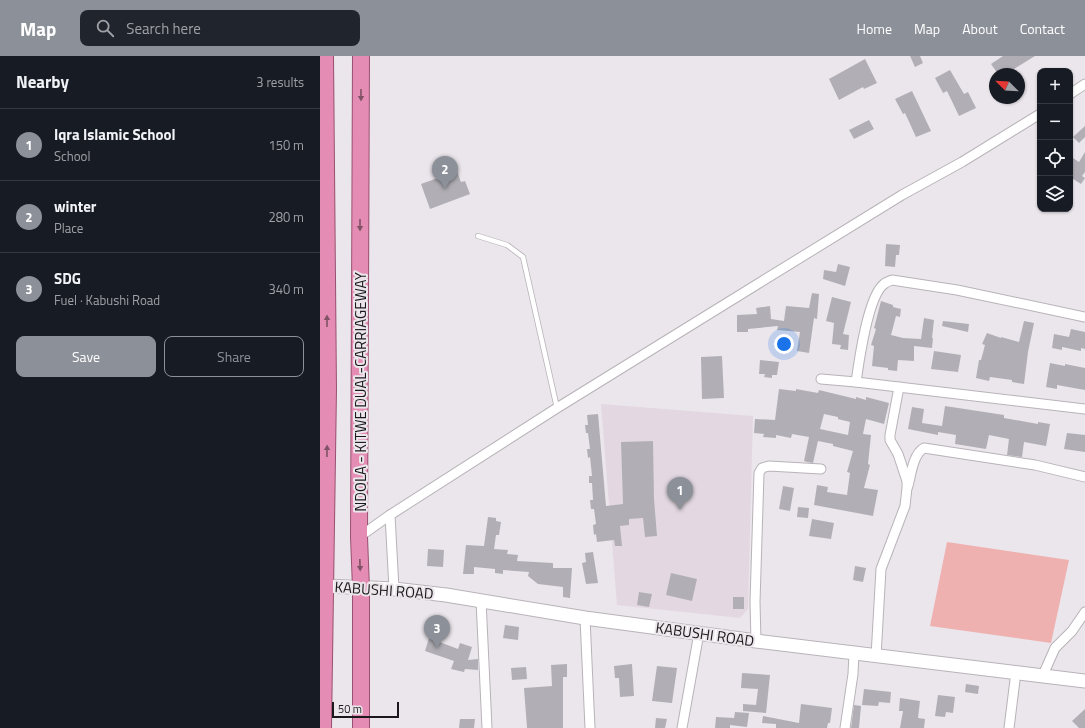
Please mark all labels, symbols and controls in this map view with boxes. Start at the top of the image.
search box [80,10,360,46]
text: Map [20,14,56,43]
icon: search [94,17,116,39]
text: Search here [126,17,201,40]
text: Home [857,18,892,39]
text: Map [914,18,940,39]
text: About [962,18,998,39]
text: Contact [1020,18,1065,39]
north arrow [989,68,1025,104]
map controls [1037,68,1073,212]
button: + [1037,68,1073,104]
text: Nearby [16,69,69,95]
text: 3 results [256,72,304,92]
one-way arrow [358,89,364,102]
button: − [1037,104,1073,140]
text: Iqra Islamic School [54,123,176,146]
text: 1 [25,135,33,155]
text: 150 m [268,135,304,155]
button: locate [1037,140,1073,176]
text: School [54,146,90,166]
pin: 2 [432,156,458,189]
button: layers [1037,176,1073,212]
text: winter [54,195,96,218]
text: 2 [25,207,33,227]
text: 280 m [268,207,304,227]
text: Place [54,218,83,238]
one-way arrow [357,219,363,232]
text: SDG [54,267,81,290]
street label: NDOLA - KITWE DUAL-CARRIAGEWAY [349,272,372,512]
text: 3 [25,279,33,299]
text: 340 m [268,279,304,299]
text: Fuel · Kabushi Road [54,290,160,310]
one-way arrow [324,314,330,327]
your location [774,334,794,354]
button: Save [16,336,156,377]
button: Share [164,336,304,377]
one-way arrow [324,444,330,457]
pin: 1 [667,477,693,510]
one-way arrow [357,559,364,571]
street label: KABUSHI ROAD [334,575,434,605]
pin: 3 [424,615,450,648]
street label: KABUSHI ROAD [654,616,756,652]
scale bar [332,700,399,719]
text: 50 m [338,701,362,717]

